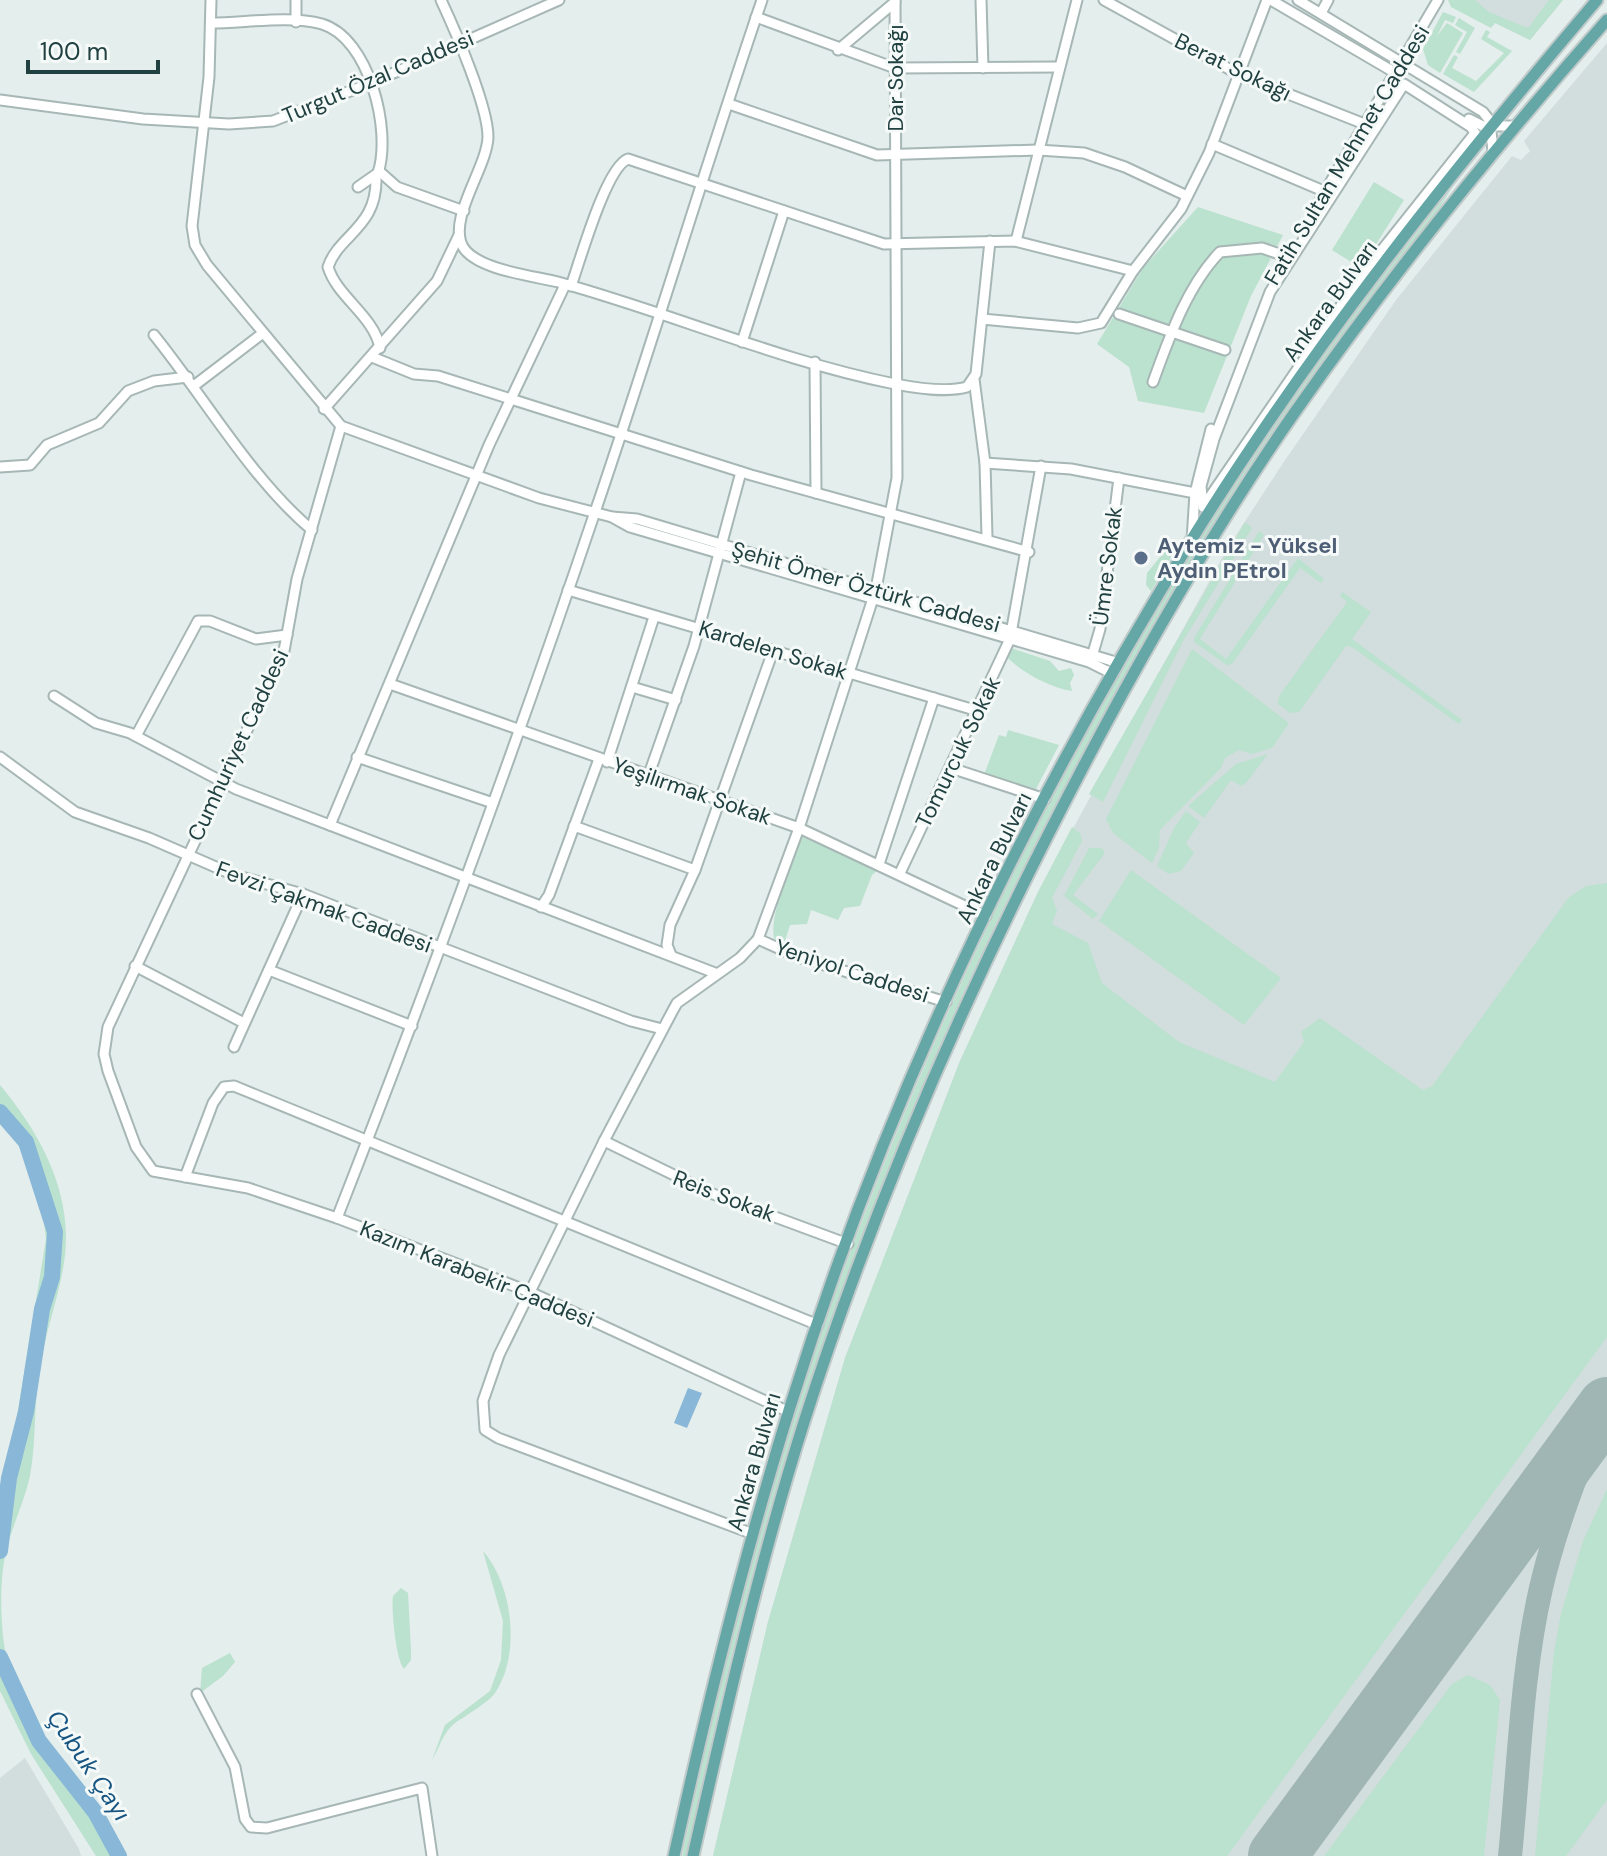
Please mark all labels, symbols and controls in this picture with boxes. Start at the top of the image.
street label: Fatih Sultan Mehmet Caddesi [1258,20,1436,290]
scale bar [28,24,158,74]
street label: Turgut Özal Caddesi [278,24,478,130]
street label: Dar Sokağı [881,24,910,132]
street label: Berat Sokağı [1170,26,1296,108]
text: 100 m [40,36,108,67]
street label: Ankara Bulvarı [1276,235,1384,367]
street label: Ümre Sokak [1085,505,1129,627]
place label: Aytemiz - Yüksel Aydın PEtrol [1157,531,1337,585]
street label: Şehit Ömer Öztürk Caddesi [728,535,1004,639]
marker: Aytemiz - Yüksel Aydın PEtrol [1132,549,1150,567]
street label: Kardelen Sokak [695,614,851,686]
street label: Cumhuriyet Caddesi [181,644,295,846]
street label: Tomurcuk Sokak [909,671,1007,833]
street label: Yeşilırmak Sokak [609,750,775,832]
street label: Ankara Bulvarı [950,787,1038,929]
street label: Fevzi Çakmak Caddesi [212,854,436,960]
street label: Yeniyol Caddesi [771,932,933,1010]
street label: Reis Sokak [669,1163,779,1229]
street label: Kazım Karabekir Caddesi [356,1214,598,1334]
street label: Ankara Bulvarı [720,1389,788,1535]
water label: Çubuk Çayı [40,1703,138,1827]

